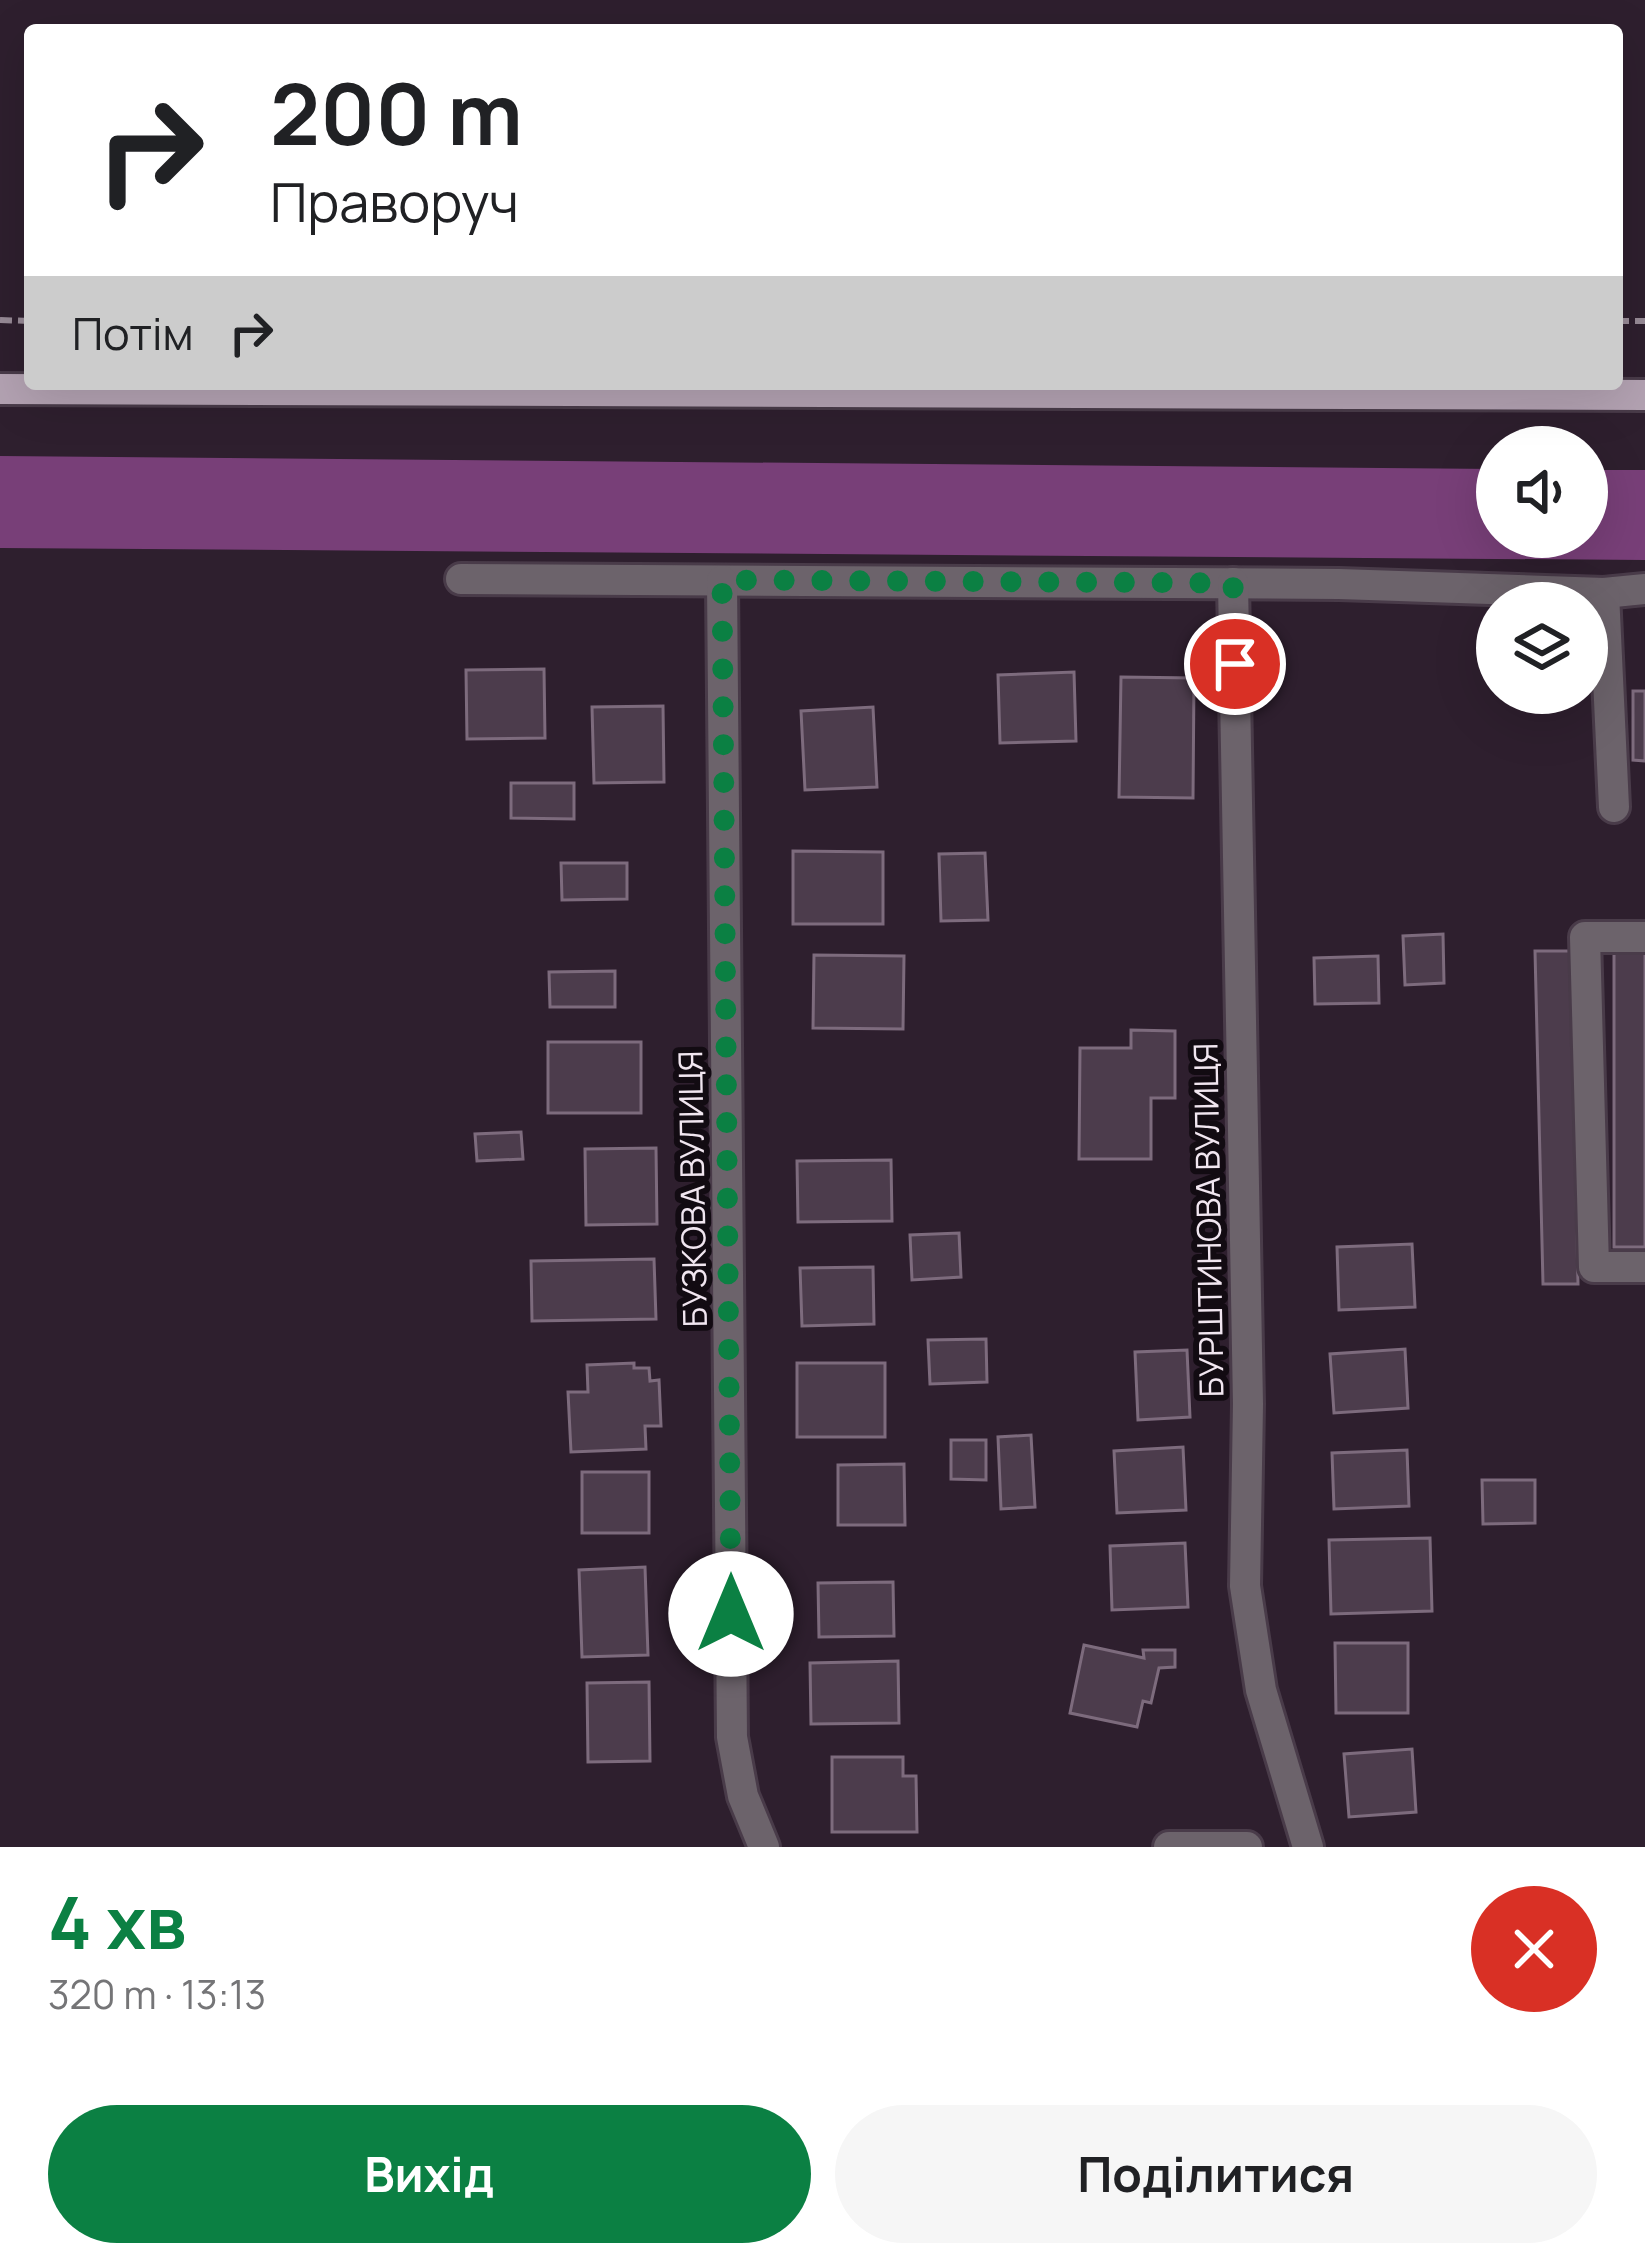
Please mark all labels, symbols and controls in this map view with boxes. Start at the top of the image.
text: 200 m [270,55,523,170]
icon: right [72,72,228,228]
text: Праворуч [270,164,519,238]
icon: right [218,300,284,366]
text: Потім [72,302,194,364]
map controls [1476,426,1608,714]
button: sound [1476,426,1608,558]
button: layers [1476,582,1608,714]
pin [1184,613,1286,715]
icon: arrive [1202,631,1268,697]
street label: БУРШТИНОВА ВУЛИЦЯ [1182,1042,1234,1398]
street label: БУЗКОВА ВУЛИЦЯ [667,1050,717,1328]
position arrow [668,1551,794,1677]
text: 4 хв [48,1872,186,1971]
button: close [1471,1886,1597,2012]
text: 320 m · 13:13 [48,1967,266,2021]
button: Вихід [48,2105,811,2243]
button: Поділитися [835,2105,1597,2243]

